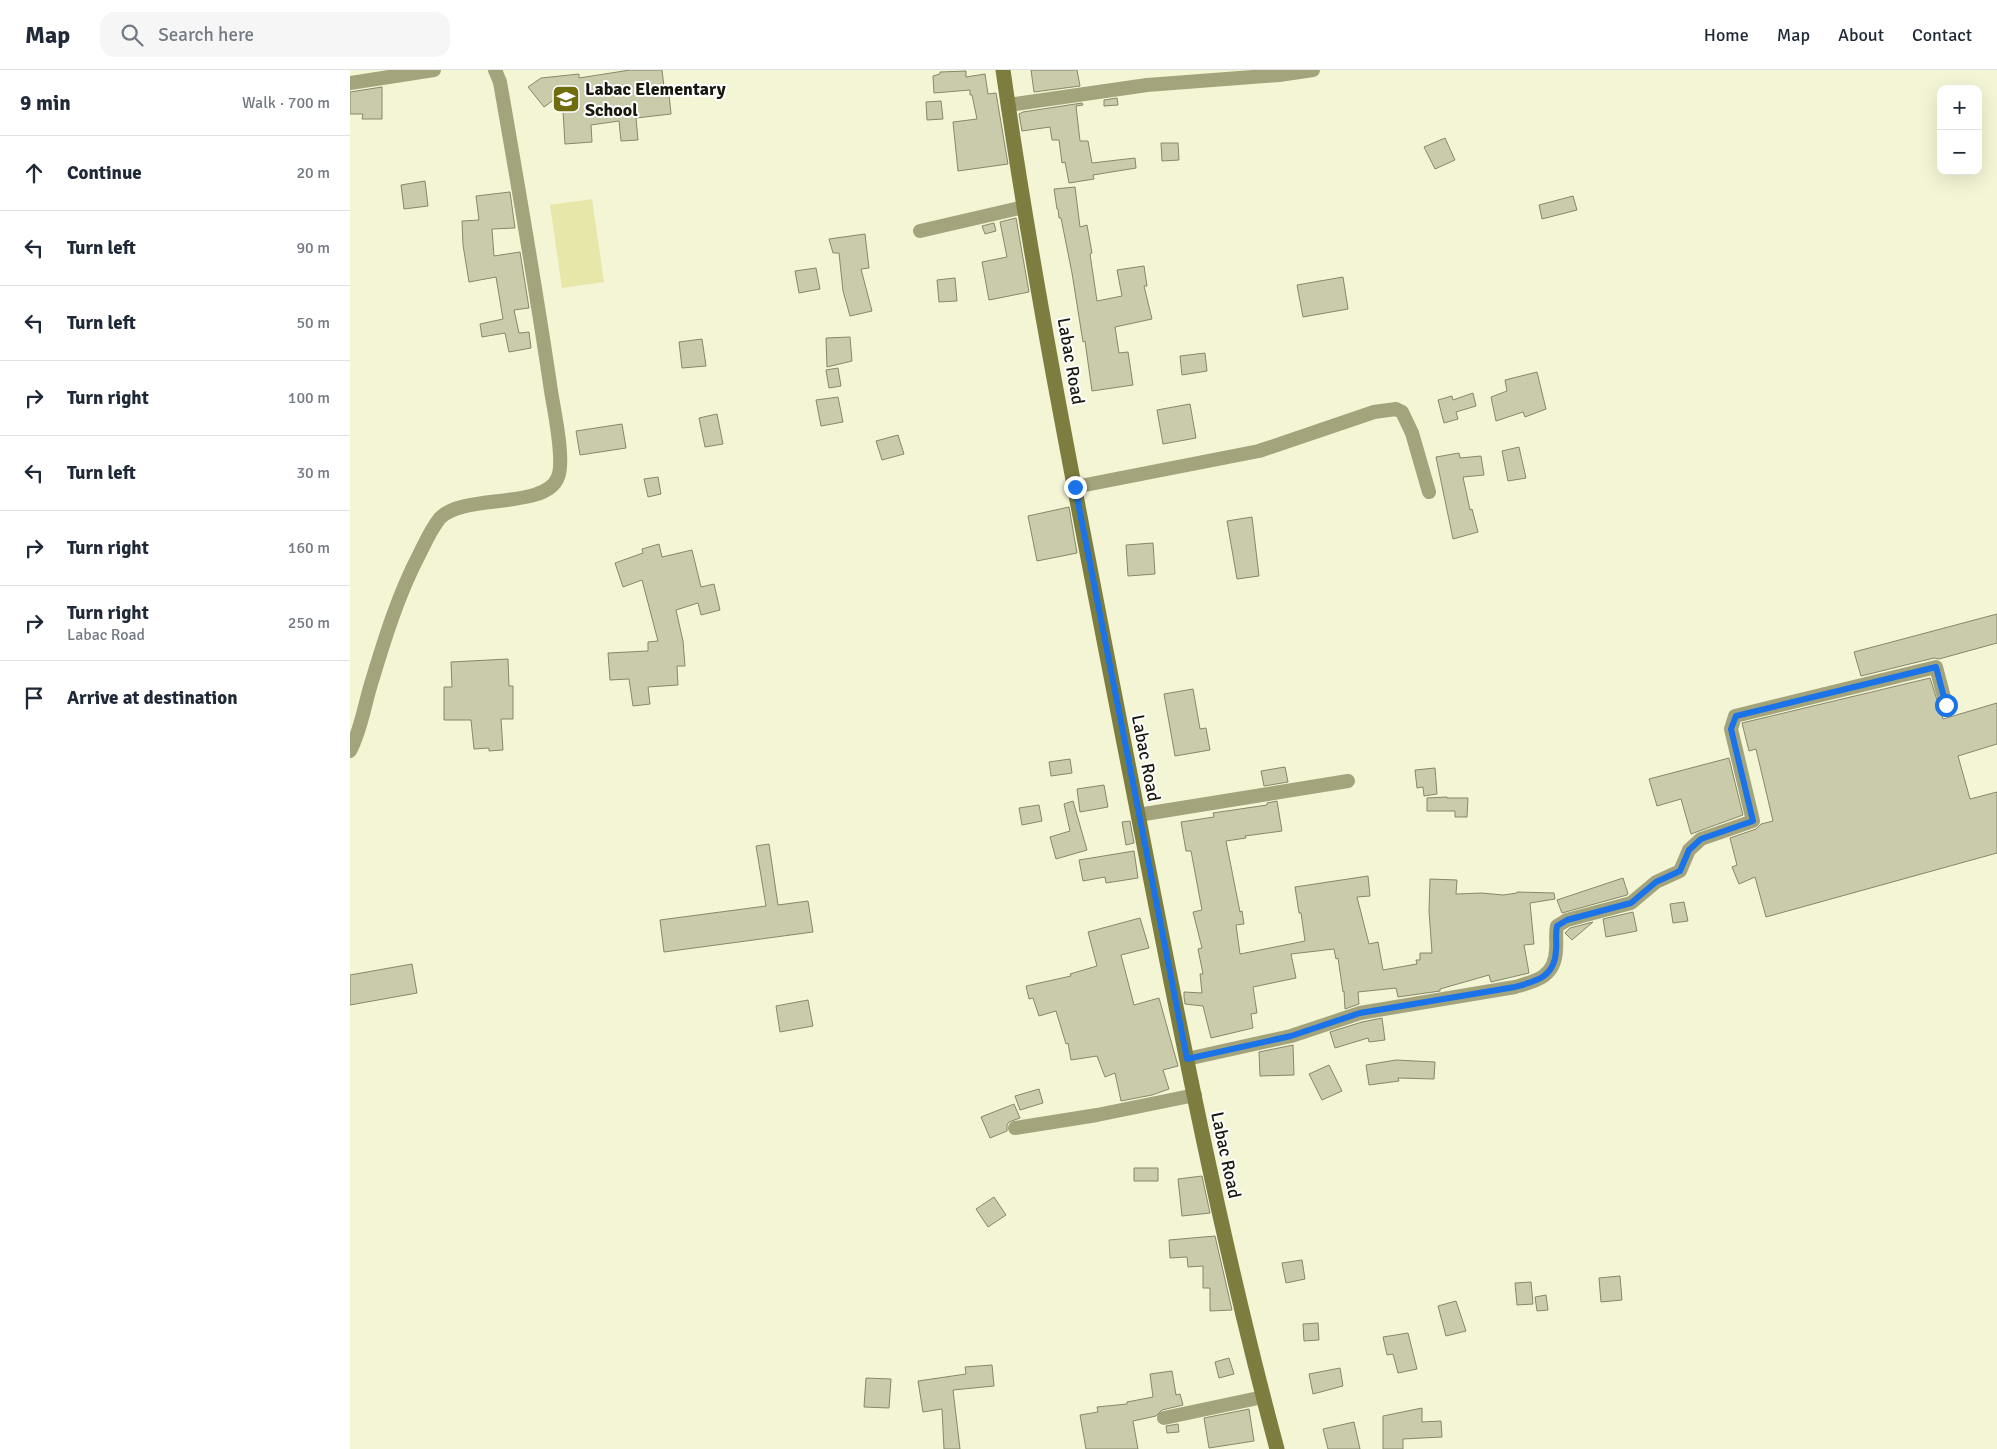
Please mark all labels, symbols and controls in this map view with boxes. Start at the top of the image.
search box [100,12,450,57]
text: Map [25,20,70,50]
icon: search [118,21,146,49]
text: Search here [158,23,254,47]
text: Home [1704,24,1749,46]
text: Map [1777,24,1810,46]
text: About [1838,24,1884,46]
text: Contact [1912,24,1972,46]
place label: Labac Elementary School [585,78,726,121]
school or university icon: Labac Elementary School [551,84,581,114]
map controls [1937,85,1982,175]
button: + [1937,85,1982,130]
text: 9 min [20,90,71,116]
text: Walk · 700 m [242,93,330,113]
button: − [1937,130,1982,175]
icon: ahead [20,159,48,187]
text: Continue [67,161,142,185]
text: 20 m [296,163,330,183]
icon: left [20,234,48,262]
text: Turn left [67,236,136,260]
text: 90 m [296,238,330,258]
icon: left [20,309,48,337]
text: Turn left [67,311,136,335]
text: 50 m [296,313,330,333]
street label: Labac Road [1053,316,1089,406]
icon: right [20,384,48,412]
text: Turn right [67,386,149,410]
text: 100 m [288,388,330,408]
icon: left [20,459,48,487]
text: Turn left [67,461,136,485]
text: 30 m [296,463,330,483]
route end [1064,476,1087,499]
icon: right [20,534,48,562]
text: Turn right [67,536,149,560]
text: 160 m [288,538,330,558]
text: Turn right [67,601,149,625]
icon: right [20,609,48,637]
text: 250 m [288,613,330,633]
text: Labac Road [67,625,145,645]
icon: arrive [20,684,48,712]
text: Arrive at destination [67,686,238,710]
route start [1935,694,1958,717]
street label: Labac Road [1127,713,1165,803]
street label: Labac Road [1206,1110,1246,1200]

